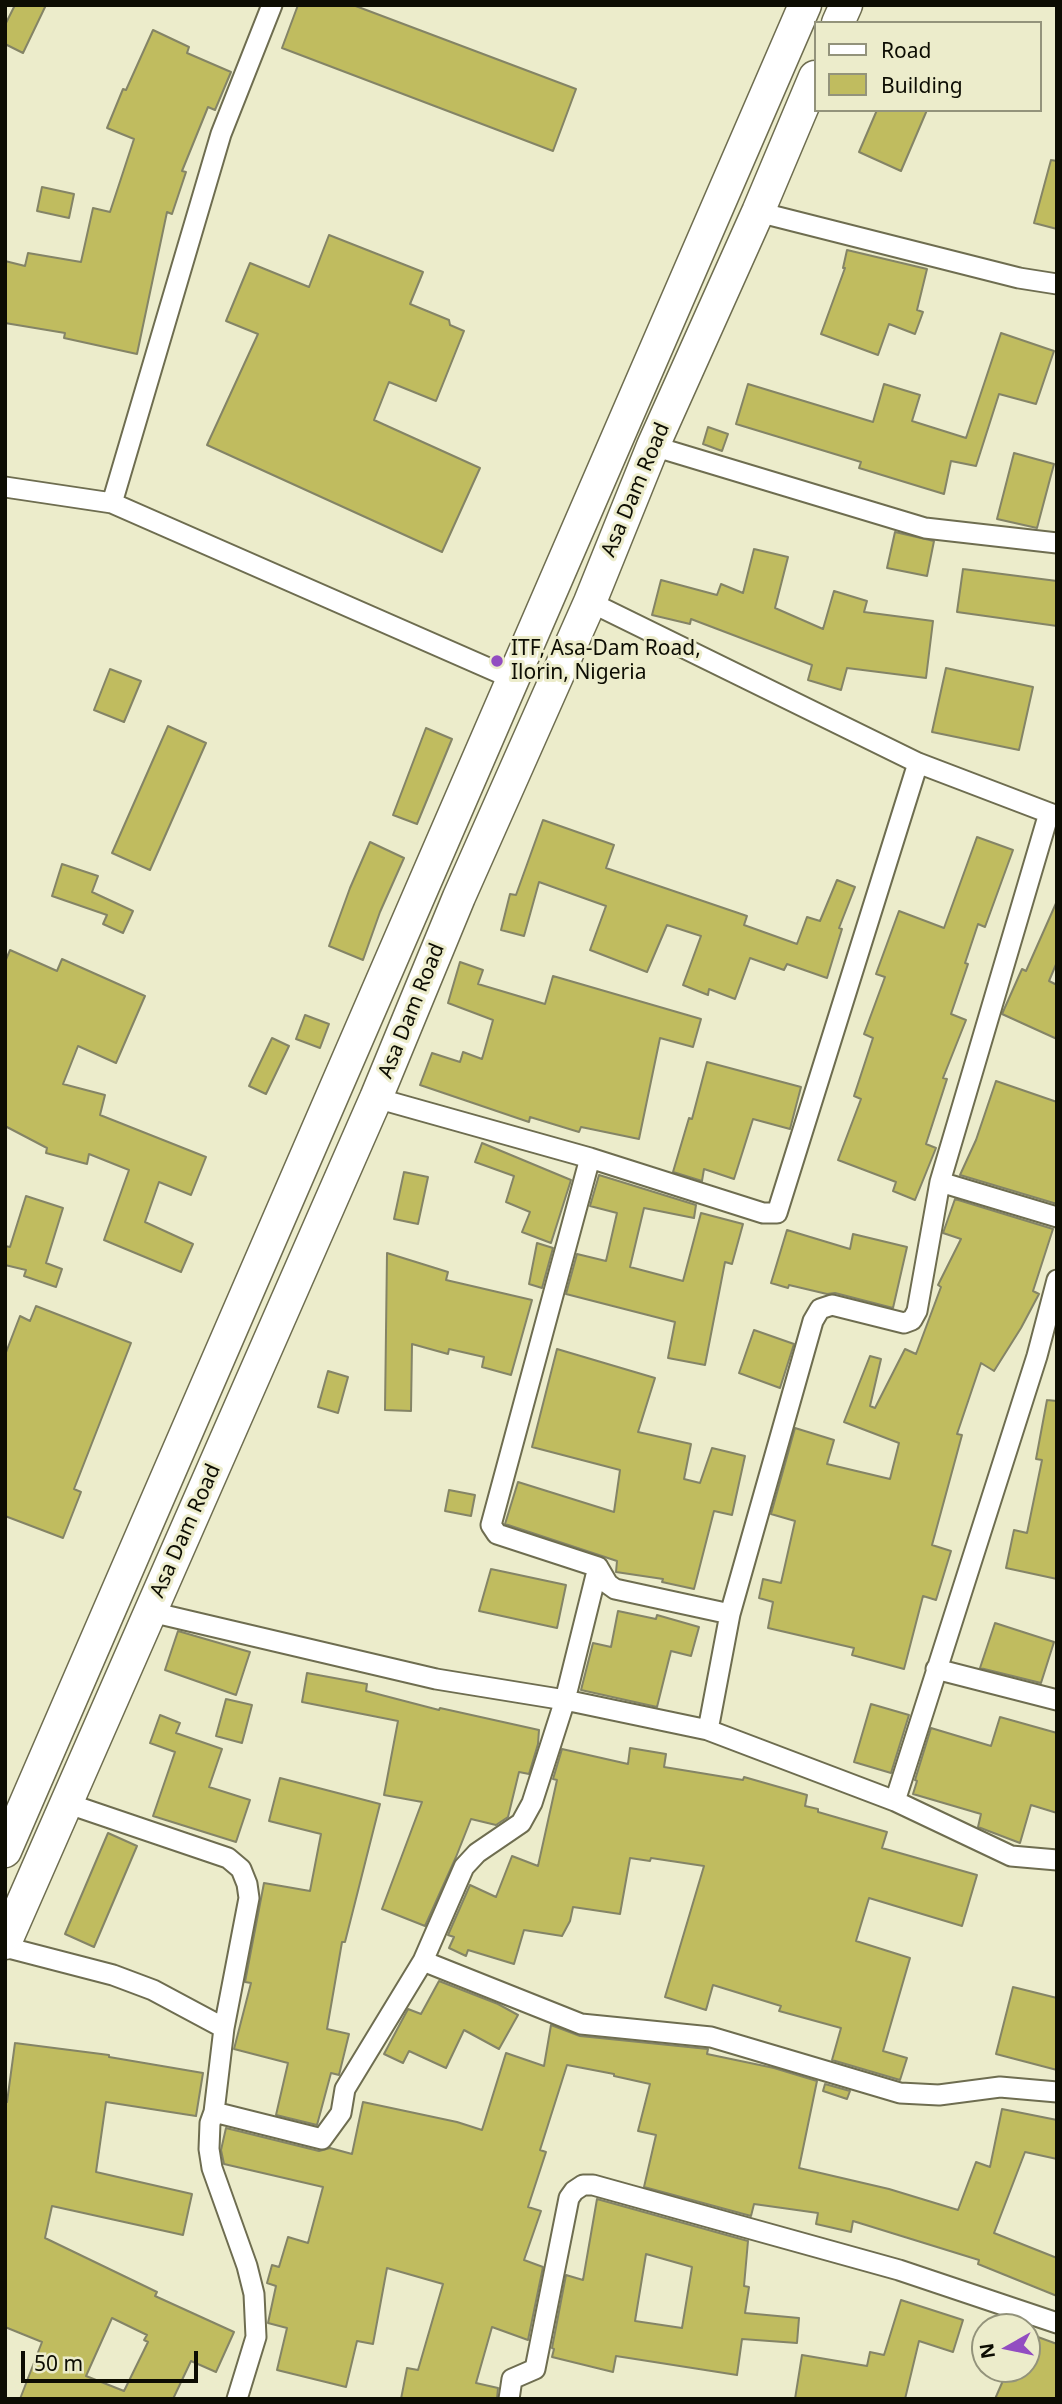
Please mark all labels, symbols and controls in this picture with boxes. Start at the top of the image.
legend [814,21,1041,112]
text: Road [881,36,931,64]
text: Building [881,71,963,99]
street label: Asa Dam Road [596,419,676,561]
place label: ITF, Asa-Dam Road, Ilorin, Nigeria [511,636,701,686]
marker: ITF, Asa-Dam Road, Ilorin, Nigeria [489,653,505,669]
street label: Asa Dam Road [373,940,451,1082]
street label: Asa Dam Road [145,1460,227,1602]
north arrow [971,2313,1041,2383]
scale bar [24,2338,201,2382]
text: N [973,2341,1001,2361]
text: 50 m [34,2349,83,2377]

